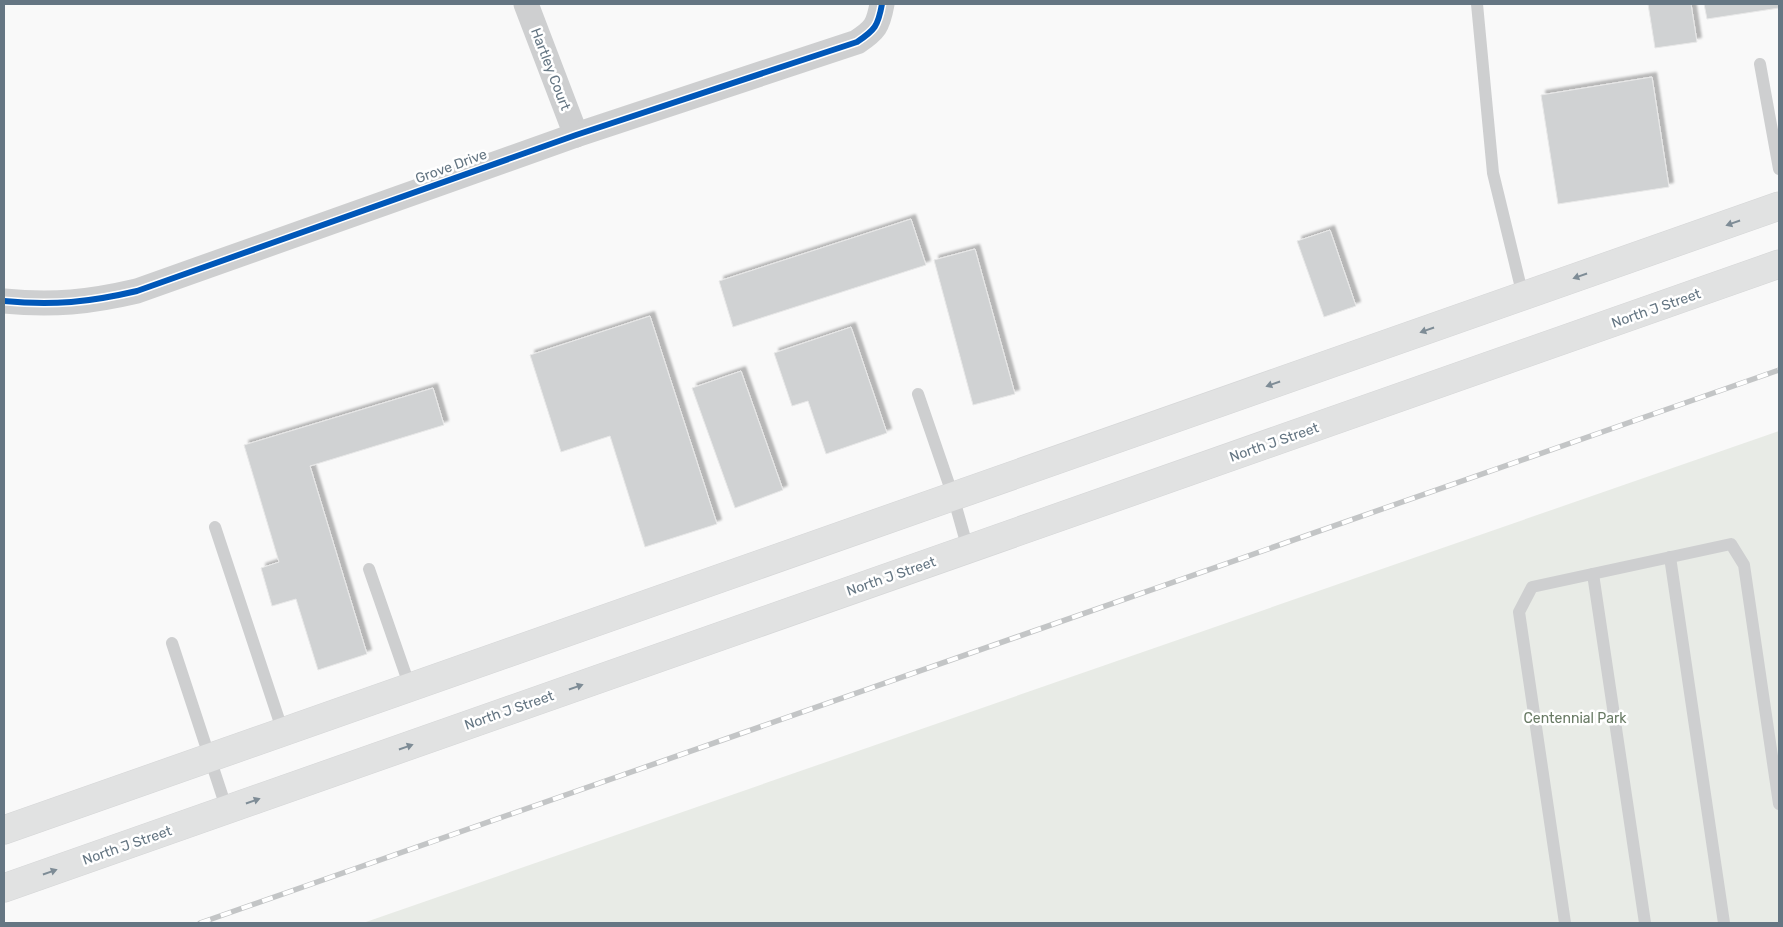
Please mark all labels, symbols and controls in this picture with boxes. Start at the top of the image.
street label: Hartley Court [527,26,574,113]
street label: Grove Drive [413,146,489,187]
one-way arrow [1726,219,1741,227]
one-way arrow [1572,272,1587,280]
street label: North J Street [1609,285,1704,332]
one-way arrow [1419,327,1434,334]
one-way arrow [1265,380,1280,388]
street label: North J Street [1227,419,1322,466]
street label: North J Street [844,553,939,600]
one-way arrow [568,683,583,690]
street label: North J Street [462,687,557,734]
park label: Centennial Park [1524,710,1627,727]
one-way arrow [399,743,414,751]
one-way arrow [245,797,260,804]
street label: North J Street [80,822,175,869]
one-way arrow [42,868,57,875]

